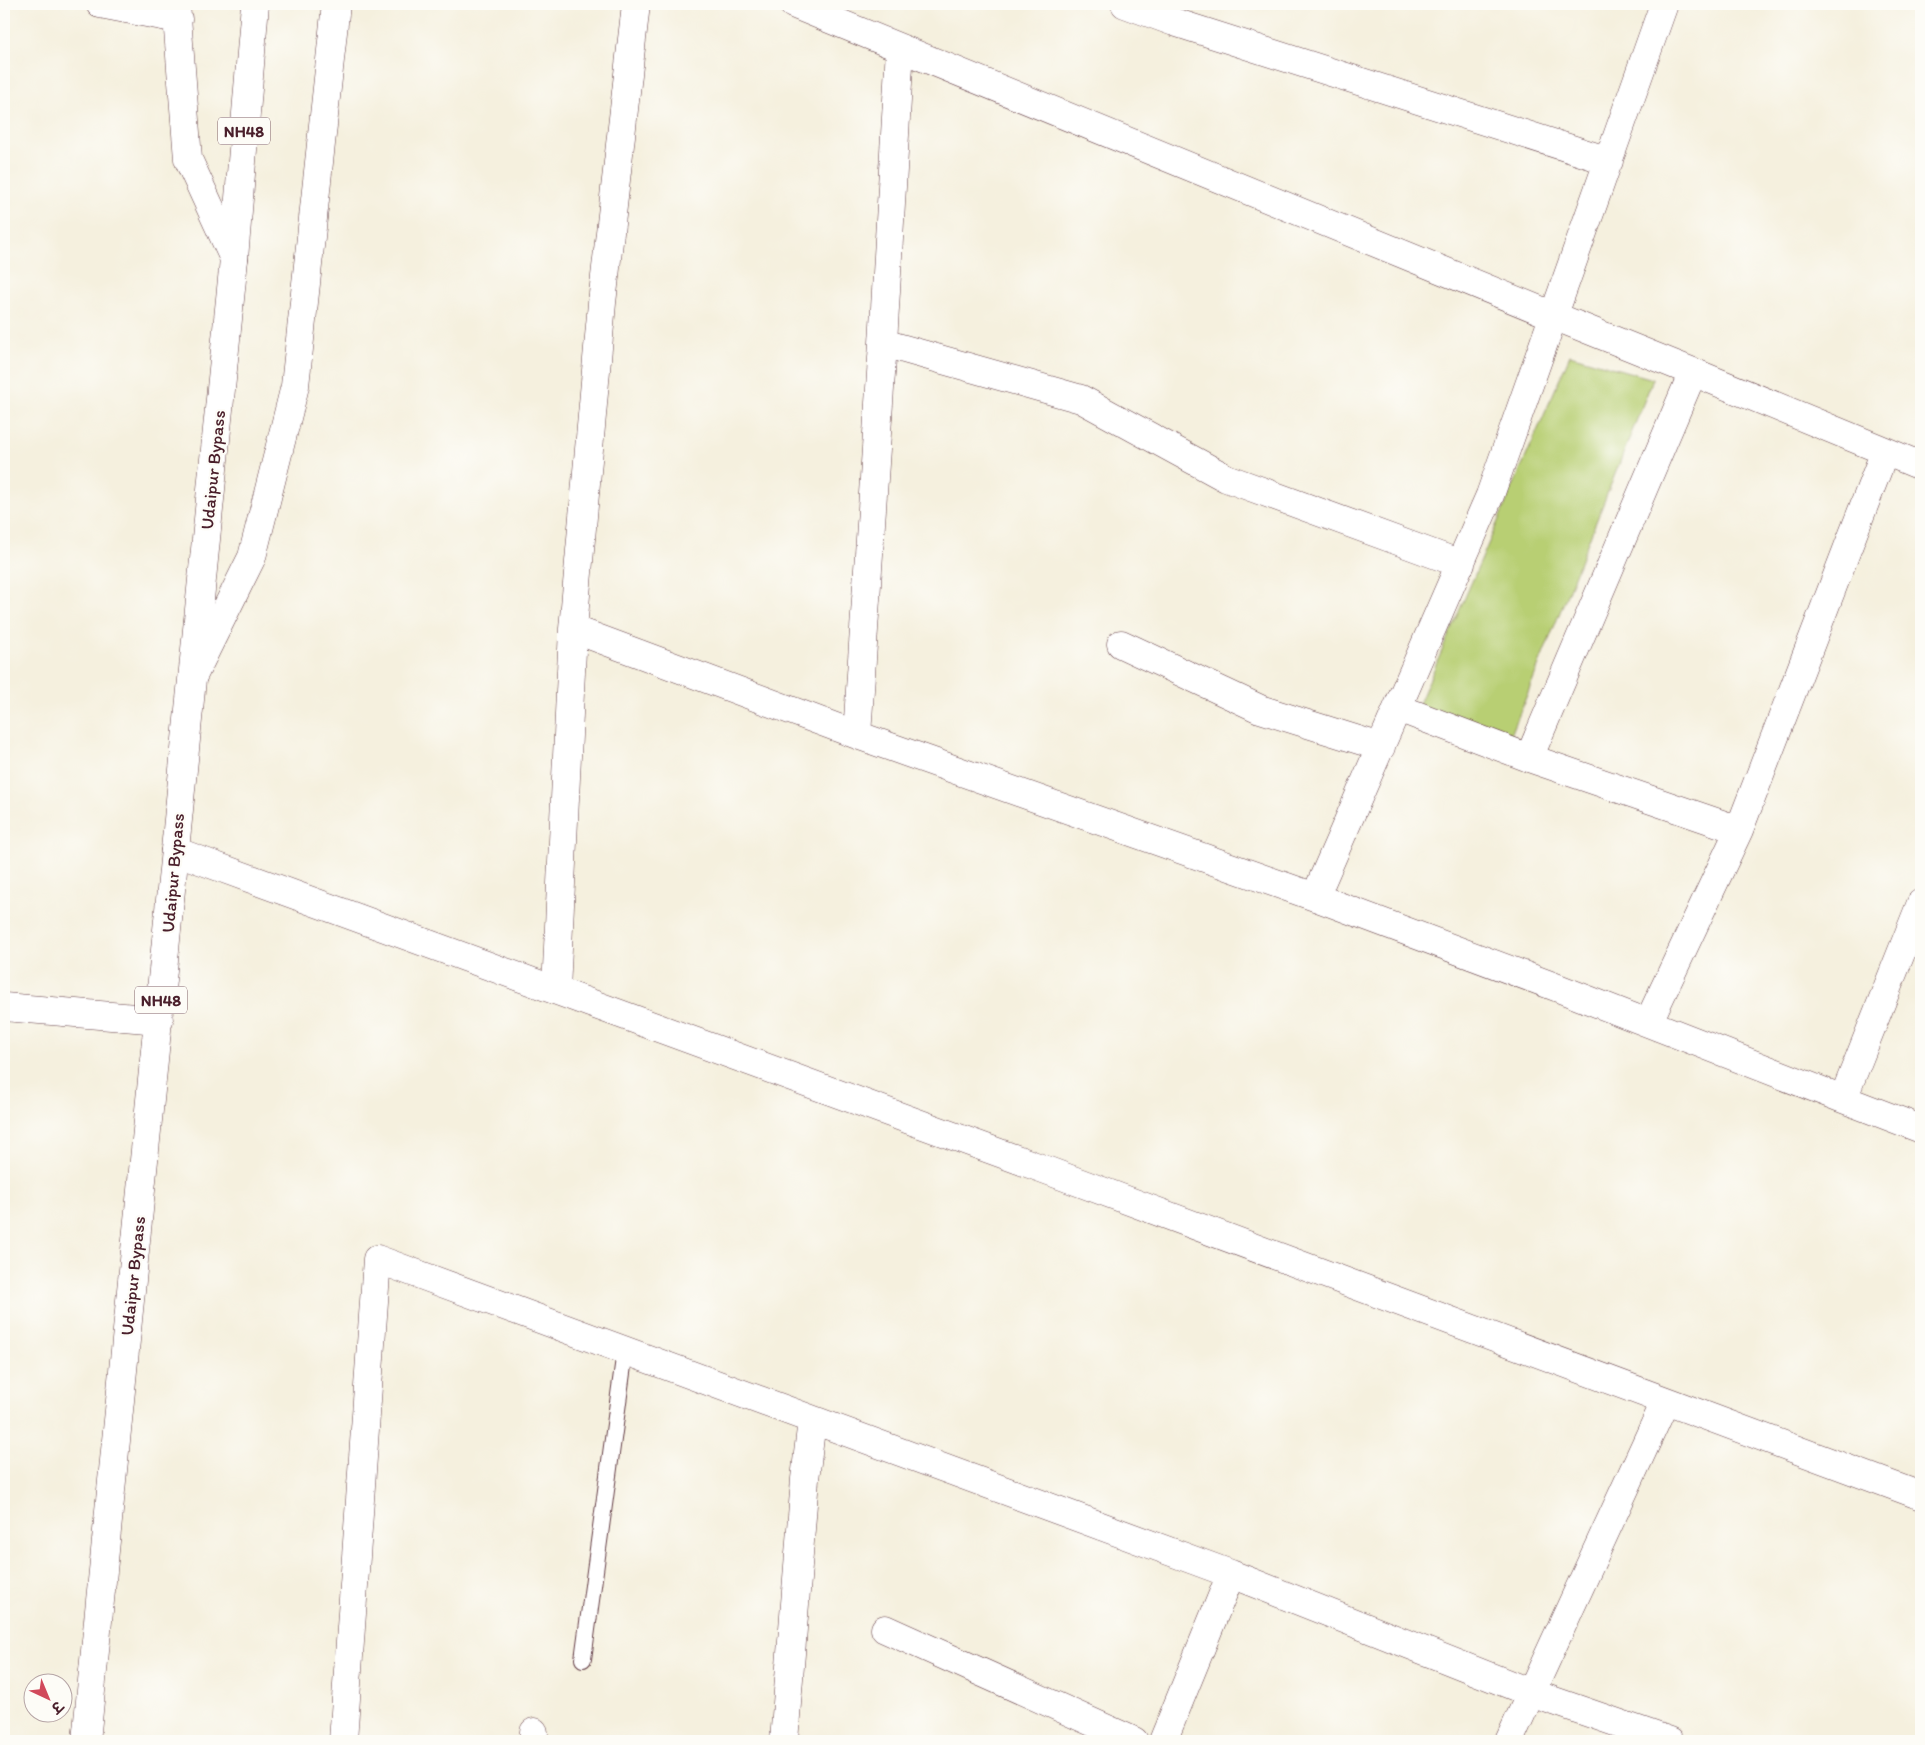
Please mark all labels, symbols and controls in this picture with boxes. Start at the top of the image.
road number: NH48 [218,118,270,144]
street label: Udaipur Bypass [196,409,230,531]
street label: Udaipur Bypass [157,812,189,934]
road number: NH48 [135,986,187,1014]
street label: Udaipur Bypass [116,1215,150,1337]
north arrow [22,1672,72,1722]
text: उ [46,1696,67,1718]

